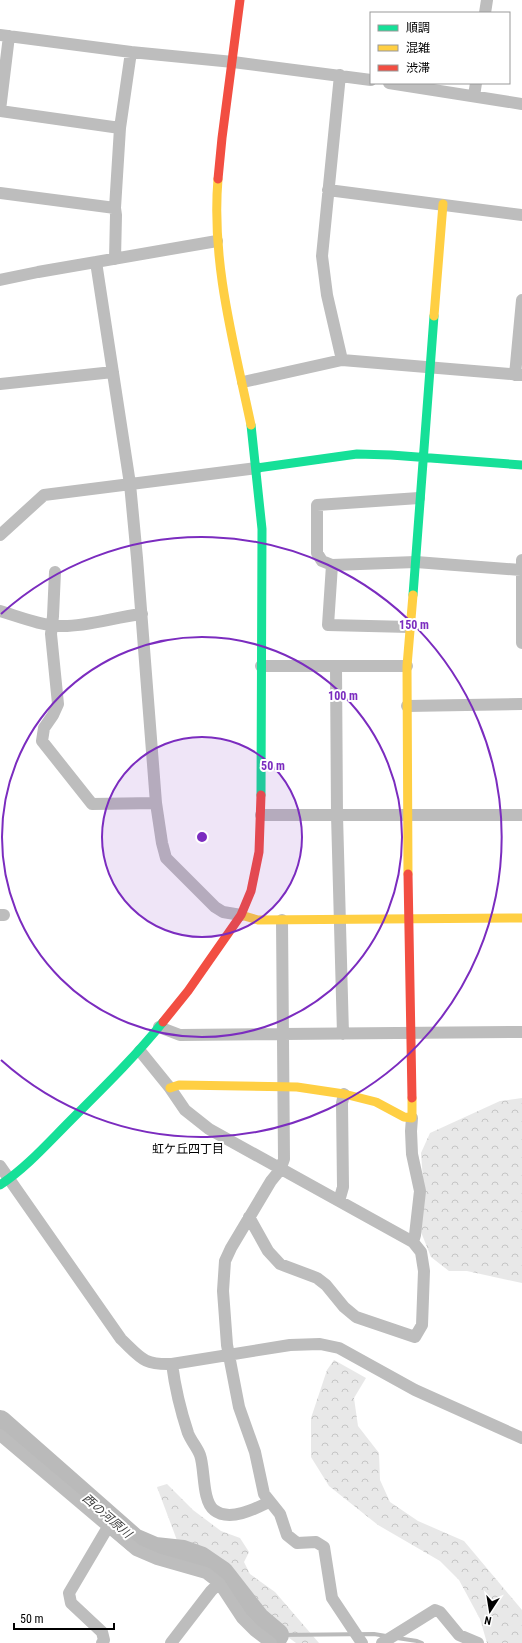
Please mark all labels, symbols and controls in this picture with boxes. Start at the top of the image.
legend [370,12,510,84]
text: 順調 [406,21,430,35]
text: 混雑 [406,41,430,55]
text: 渋滞 [406,61,430,75]
text: 150 m [399,618,429,632]
text: 100 m [328,689,358,703]
text: 50 m [261,759,285,773]
centre of rings [195,830,209,844]
district label: 虹ケ丘四丁目 [152,1142,224,1156]
water label: 西の河原川 [80,1491,136,1542]
north arrow [470,1591,510,1631]
scale bar [14,1605,114,1631]
text: 50 m [20,1612,44,1626]
text: N [483,1613,493,1627]

